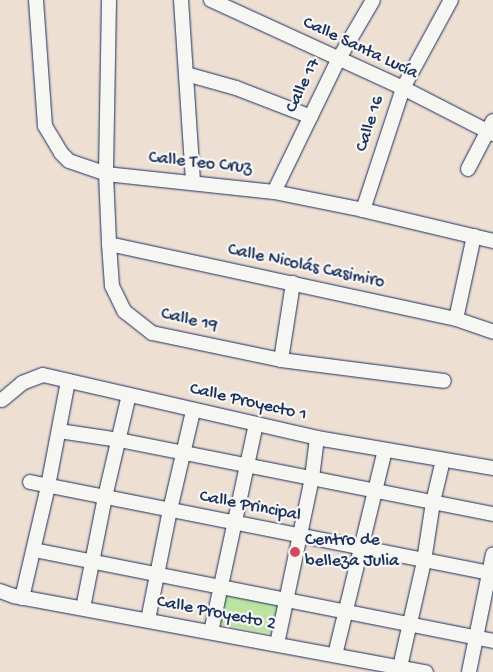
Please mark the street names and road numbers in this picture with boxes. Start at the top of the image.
street label: Calle Santa Lucía [299,13,421,85]
street label: Calle 17 [282,55,326,117]
street label: Calle 16 [352,93,390,155]
street label: Calle Teo Cruz [147,148,253,180]
street label: Calle Nicolás Casimiro [226,240,386,294]
street label: Calle 19 [159,304,219,338]
street label: Calle Proyecto 1 [187,379,309,427]
street label: Calle Principal [197,487,303,527]
street label: Calle Proyecto 2 [155,592,277,636]

